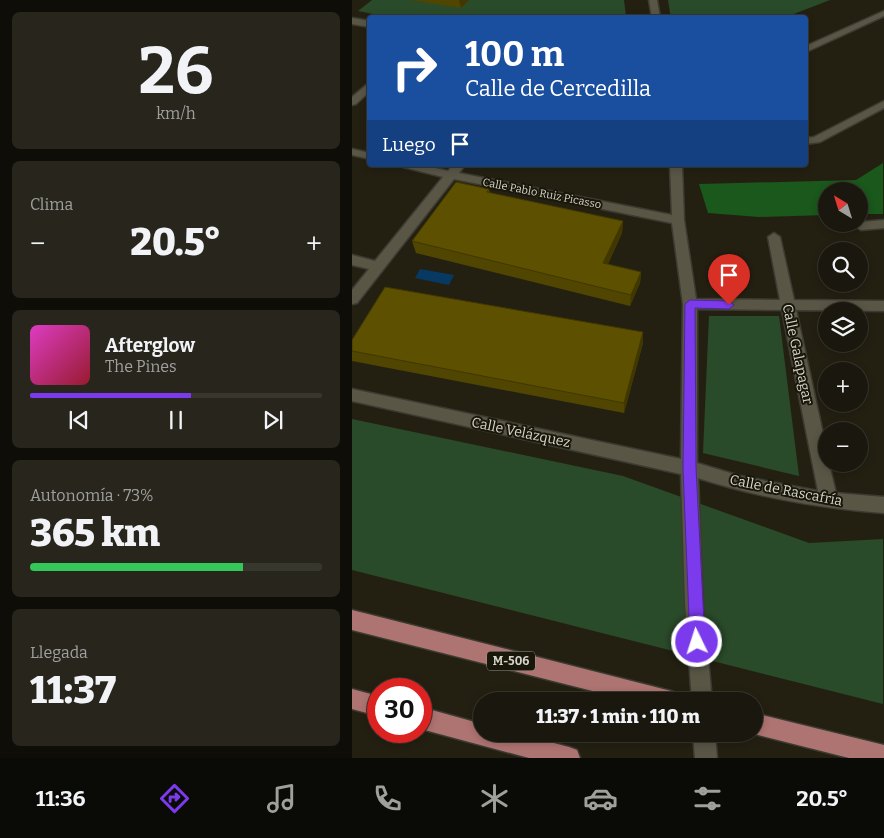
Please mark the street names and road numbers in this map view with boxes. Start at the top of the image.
street label: Calle Pablo Ruiz Picasso [482,176,602,211]
street label: Calle Galapagar [779,303,816,406]
street label: Calle Velázquez [470,414,572,451]
street label: Calle de Rascafría [728,471,844,510]
road number: M-506 [487,651,535,670]

